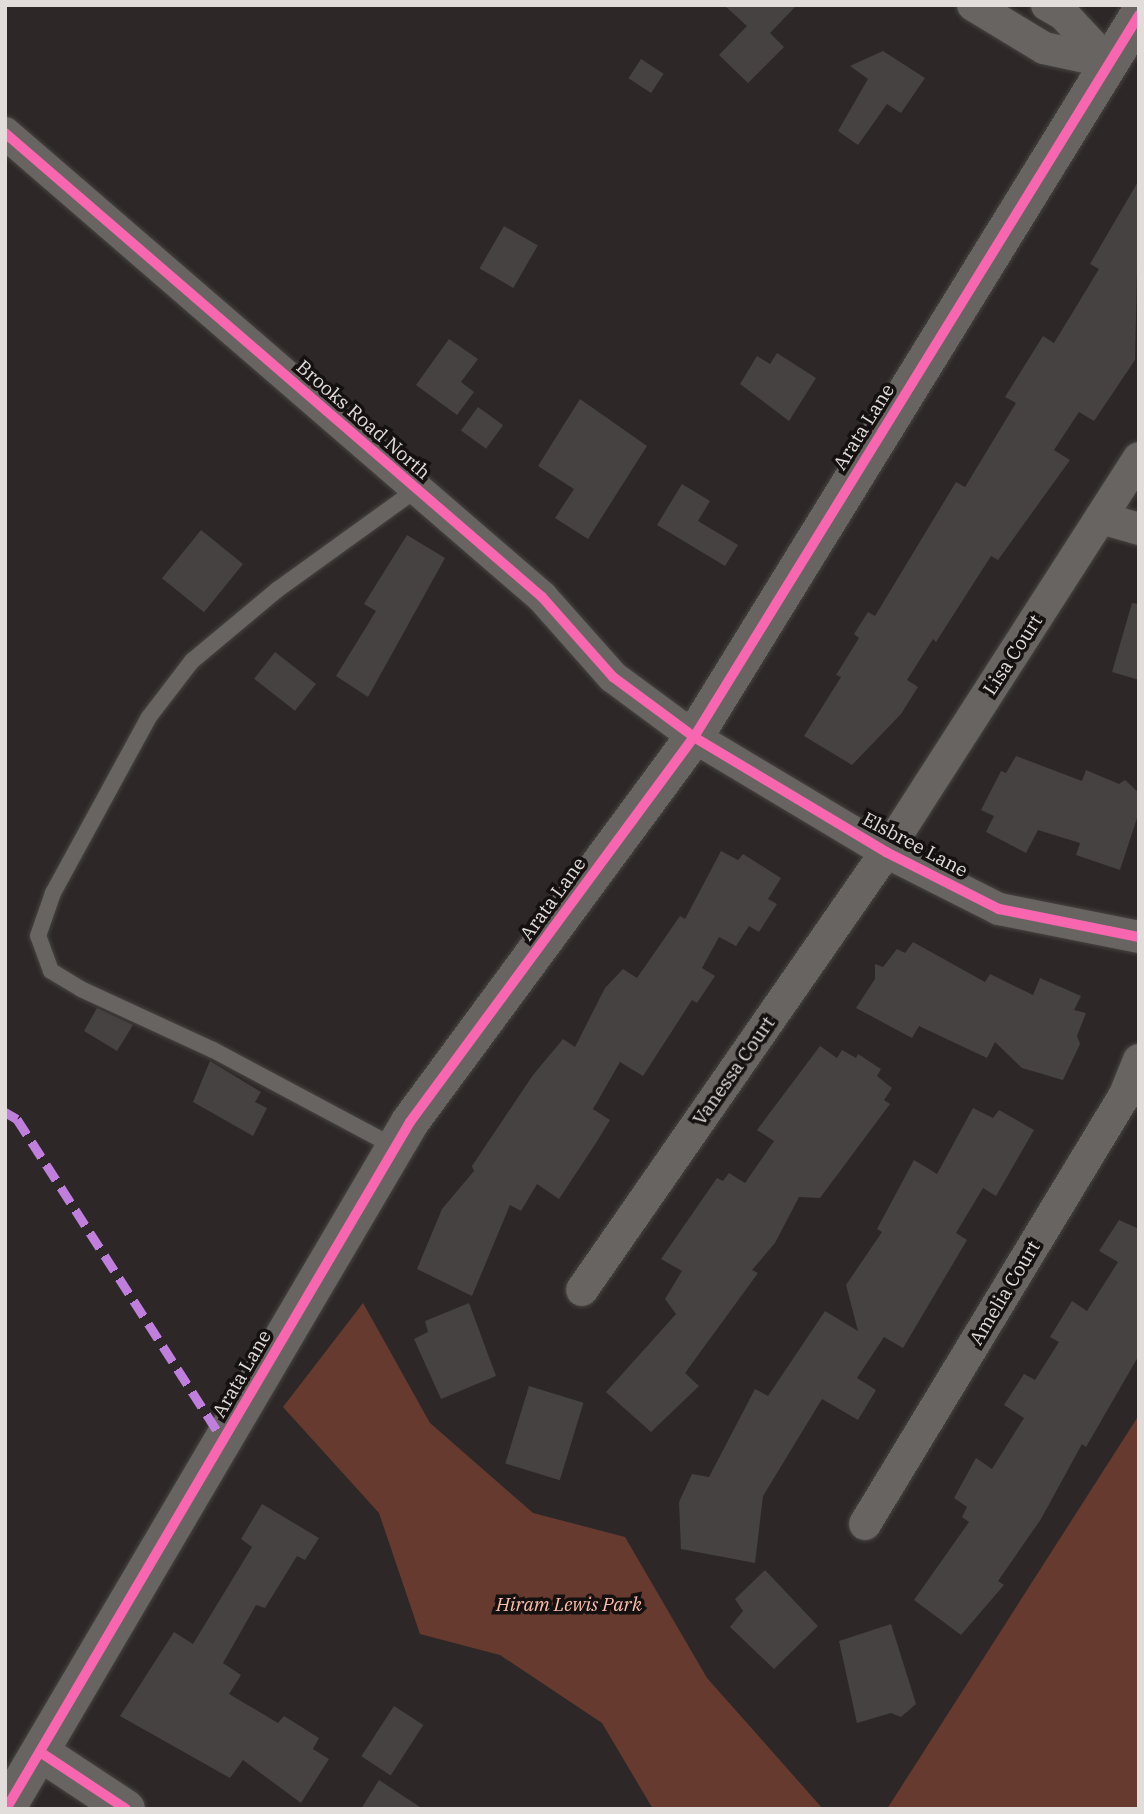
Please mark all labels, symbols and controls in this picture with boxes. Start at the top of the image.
street label: Brooks Road North [291,356,435,484]
street label: Arata Lane [829,380,899,474]
street label: Lisa Court [979,611,1047,699]
street label: Elsbree Lane [859,808,971,882]
street label: Arata Lane [515,853,591,945]
street label: Vanessa Court [688,1012,780,1130]
street label: Amelia Court [965,1237,1045,1349]
street label: Arata Lane [208,1326,276,1422]
park label: Hiram Lewis Park [496,1594,642,1616]

